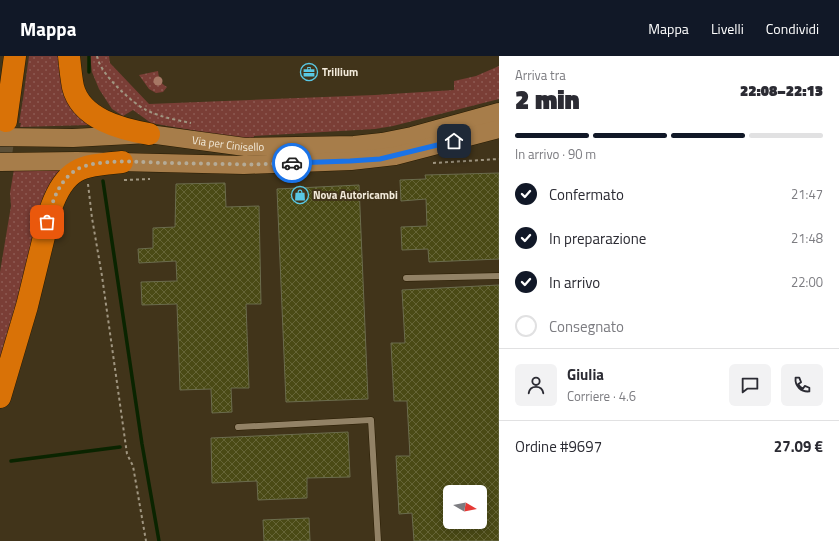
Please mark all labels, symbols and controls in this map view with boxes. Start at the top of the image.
text: Mappa [20,14,76,43]
text: Mappa [648,18,689,39]
text: Livelli [711,18,744,39]
text: Condividi [766,18,819,39]
office icon: Trillium [299,62,319,82]
place label: Trillium [322,64,358,80]
text: Arriva tra [515,65,566,85]
text: 22:08–22:13 [740,79,823,102]
text: 2 min [515,80,580,119]
pin [437,124,471,158]
icon: home [443,130,465,152]
street label: Via per Cinisello [191,132,265,155]
courier [272,143,312,183]
text: In arrivo · 90 m [515,144,596,164]
icon: car [281,152,303,174]
icon: check [515,183,537,205]
text: Confermato [549,183,624,206]
text: 21:47 [791,184,823,204]
shop icon: Nova Autoricambi [290,185,310,205]
place label: Nova Autoricambi [313,187,398,203]
pin [30,205,64,239]
icon: bag [36,211,58,233]
icon: check [515,227,537,249]
text: In preparazione [549,227,646,250]
text: 21:48 [791,228,823,248]
icon: check [515,271,537,293]
text: In arrivo [549,271,600,294]
text: 22:00 [791,272,823,292]
text: Consegnato [549,315,624,338]
text: Giulia [567,363,604,386]
button: person [515,364,557,406]
button: chat [729,364,771,406]
button: phone [781,364,823,406]
text: Corriere · 4.6 [567,386,636,406]
text: Ordine #9697 [515,435,602,458]
text: 27.09 € [774,435,823,458]
north arrow [443,485,487,529]
map controls [443,485,487,529]

